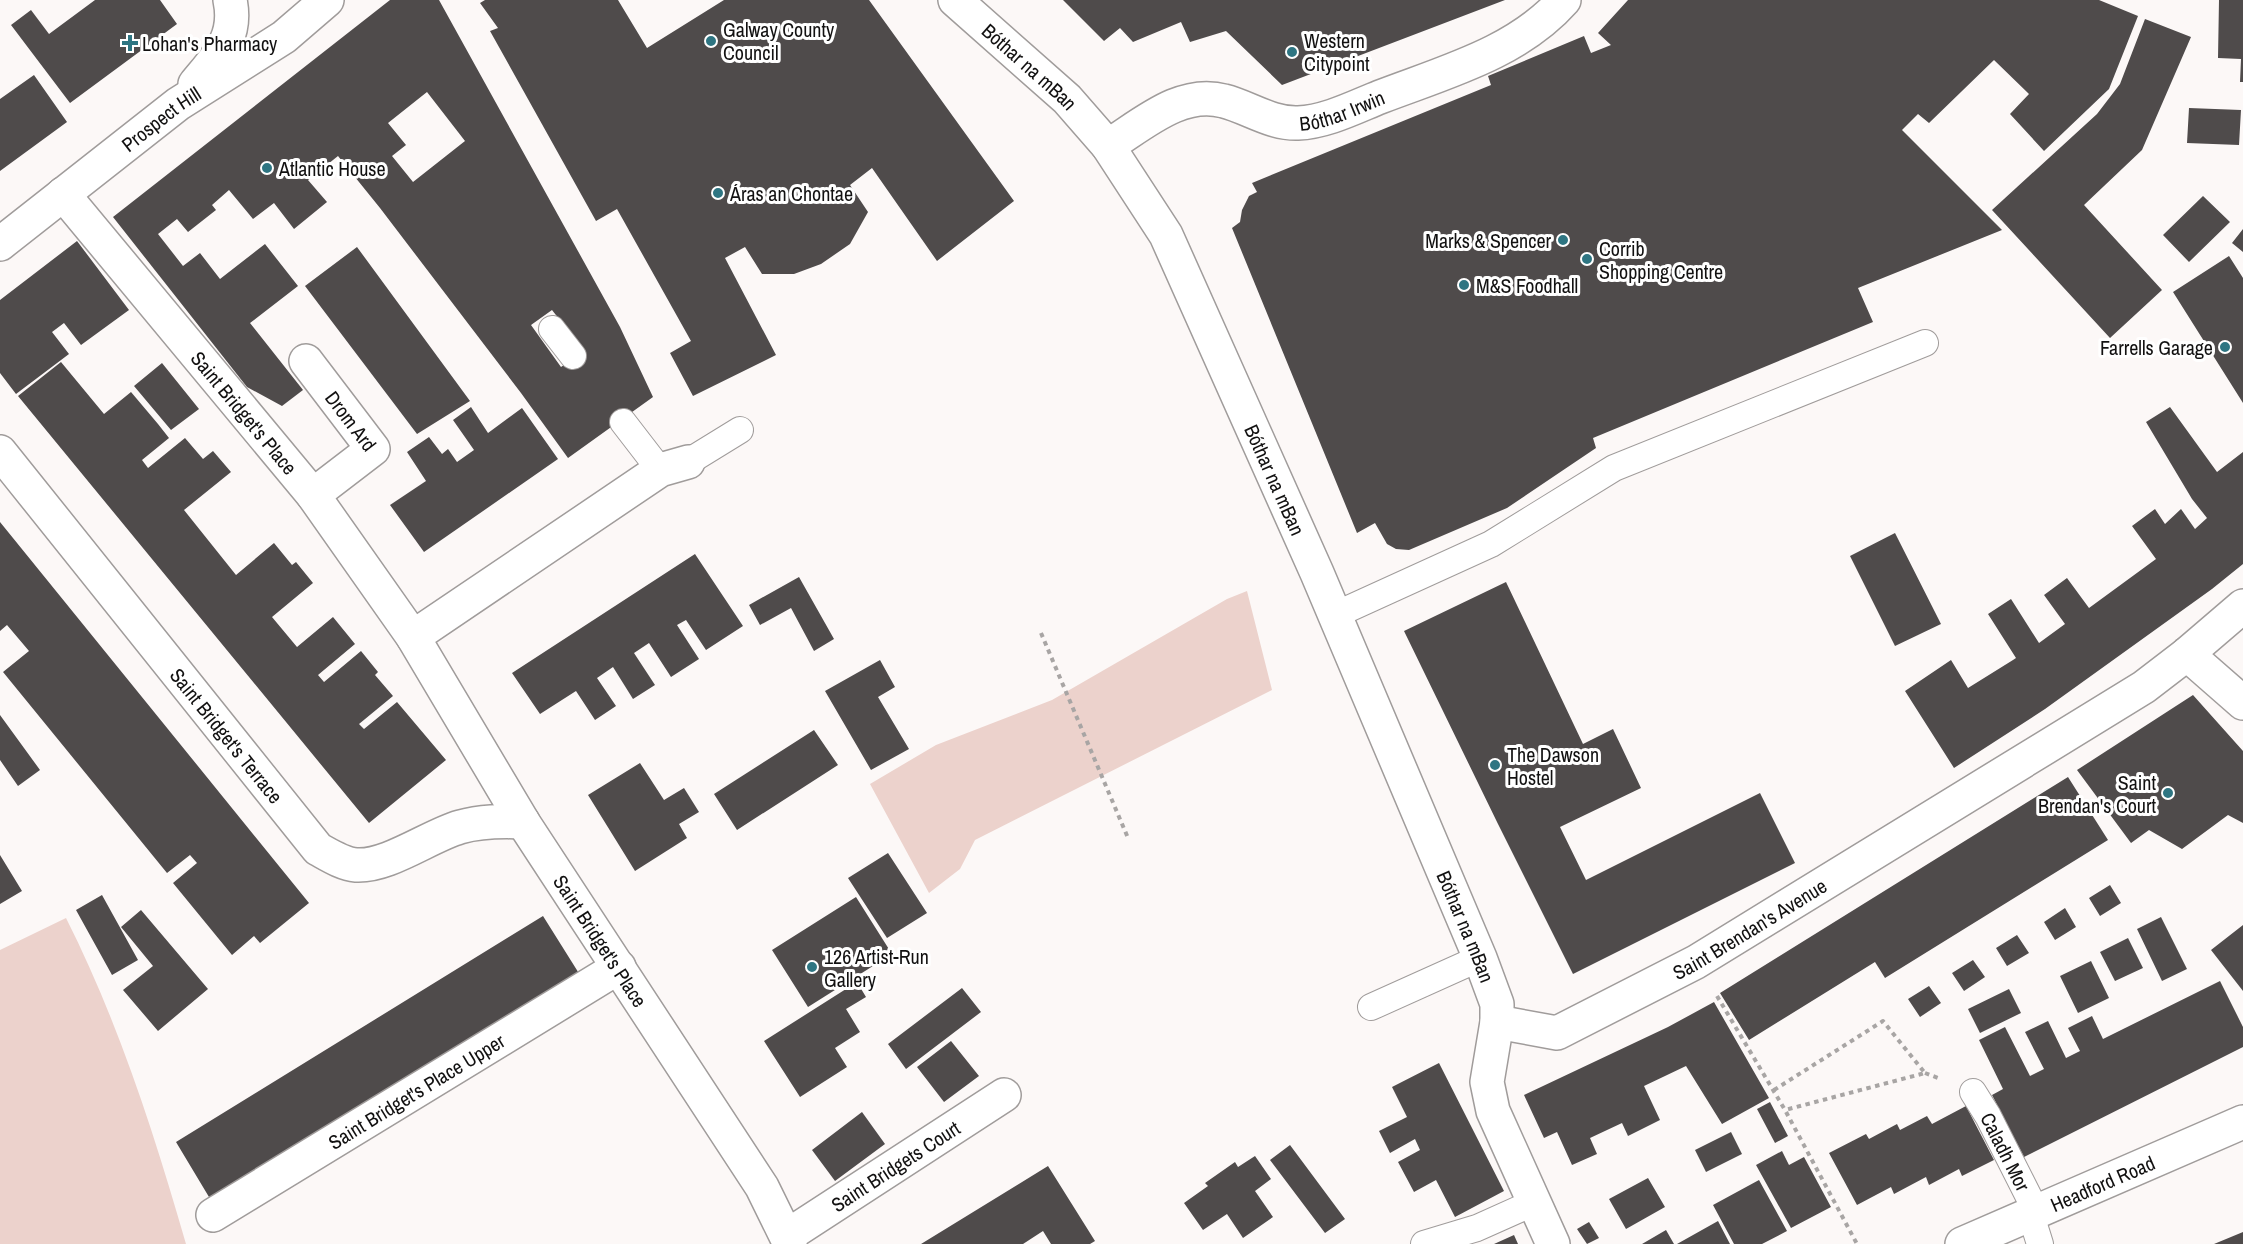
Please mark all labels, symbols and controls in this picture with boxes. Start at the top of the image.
place label: Galway County Council [723,16,835,66]
street label: Bóthar na mBan [977,17,1084,115]
place label: Western Citypoint [1304,27,1370,77]
place label: Lohan's Pharmacy [142,30,278,57]
marker: Galway County Council [704,34,718,48]
marker: Lohan's Pharmacy [123,36,137,50]
marker: Western Citypoint [1285,45,1299,59]
street label: Prospect Hill [115,80,206,157]
street label: Bóthar Irwin [1298,83,1388,137]
place label: Atlantic House [278,155,386,182]
marker: Atlantic House [260,161,274,175]
place label: Áras an Chontae [729,180,853,207]
marker: Áras an Chontae [711,186,725,200]
place label: Marks & Spencer [1425,227,1552,254]
marker: Marks & Spencer [1556,233,1570,247]
place label: Corrib Shopping Centre [1599,235,1723,285]
marker: Corrib Shopping Centre [1580,252,1594,266]
place label: M&S Foodhall [1476,272,1578,299]
marker: M&S Foodhall [1457,278,1471,292]
place label: Farrells Garage [2100,334,2213,361]
marker: Farrells Garage [2218,340,2232,354]
street label: Saint Bridget's Place [185,345,304,480]
street label: Drom Ard [320,385,383,456]
street label: Bóthar na mBan [1239,420,1312,539]
street label: Saint Bridget's Terrace [164,662,289,809]
place label: The Dawson Hostel [1507,741,1599,791]
marker: The Dawson Hostel [1488,758,1502,772]
place label: Saint Brendan's Court [2038,769,2156,819]
marker: Saint Brendan's Court [2161,786,2175,800]
street label: Bóthar na mBan [1431,866,1501,986]
street label: Saint Bridget's Place [548,869,654,1012]
street label: Saint Brendan's Avenue [1668,872,1831,985]
place label: 126 Artist-Run Gallery [824,943,929,993]
marker: 126 Artist-Run Gallery [805,960,819,974]
street label: Saint Bridget's Place Upper [323,1026,510,1155]
street label: Caladh Mor [1975,1107,2037,1196]
street label: Saint Bridgets Court [825,1114,965,1218]
street label: Headford Road [2046,1149,2159,1218]

